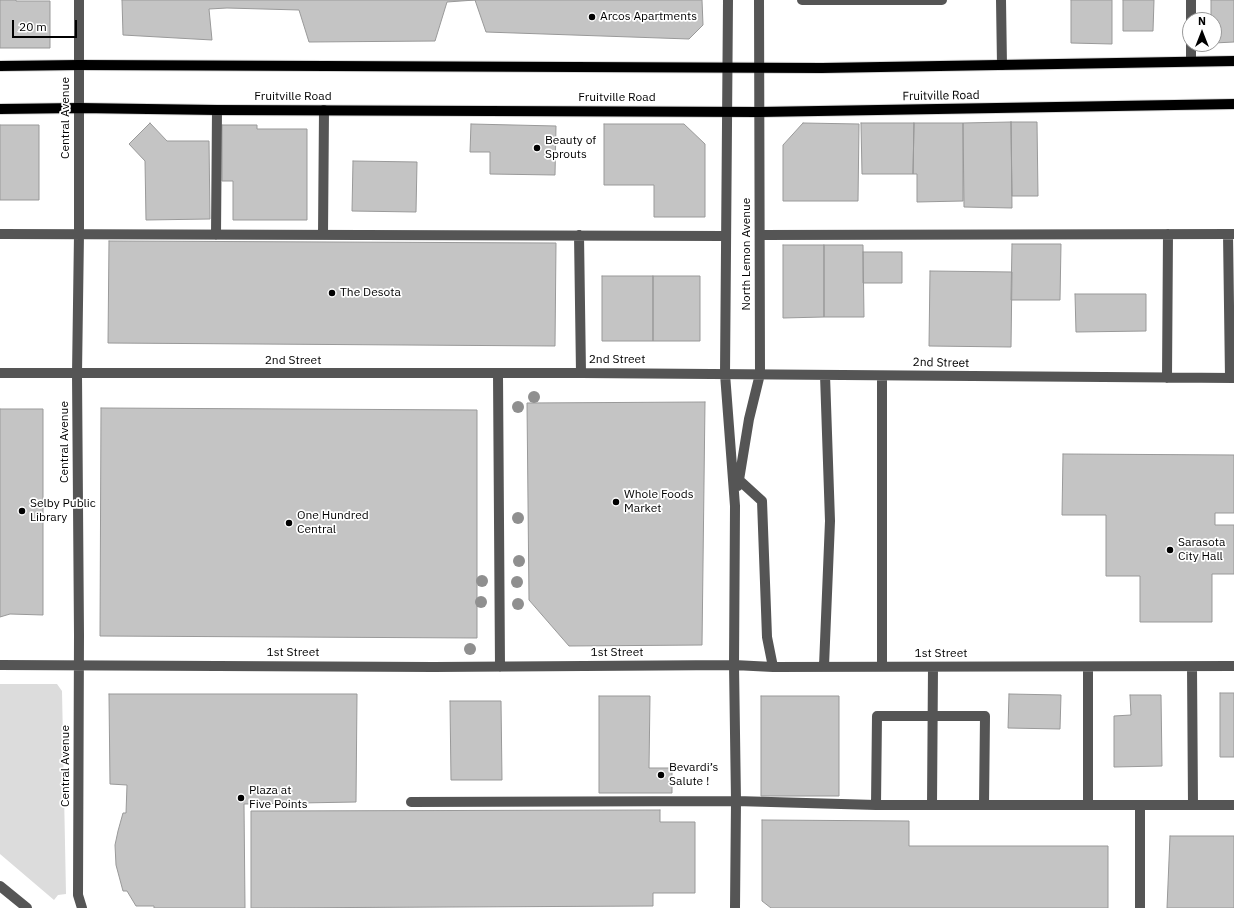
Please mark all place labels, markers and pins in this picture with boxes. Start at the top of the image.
place label: Arcos Apartments [600,10,697,24]
marker: Arcos Apartments [587,12,597,22]
place label: Beauty of Sprouts [545,134,596,162]
marker: Beauty of Sprouts [532,143,542,153]
place label: The Desota [340,286,401,300]
marker: The Desota [327,288,337,298]
place label: Whole Foods Market [624,488,694,516]
place label: Selby Public Library [30,497,96,525]
marker: Whole Foods Market [611,497,621,507]
marker: Selby Public Library [17,506,27,516]
place label: One Hundred Central [297,509,369,537]
marker: One Hundred Central [284,518,294,528]
place label: Sarasota City Hall [1178,536,1225,564]
marker: Sarasota City Hall [1165,545,1175,555]
place label: Bevardi’s Salute ! [669,761,718,789]
marker: Bevardi’s Salute ! [656,770,666,780]
place label: Plaza at Five Points [249,784,308,812]
marker: Plaza at Five Points [236,793,246,803]

